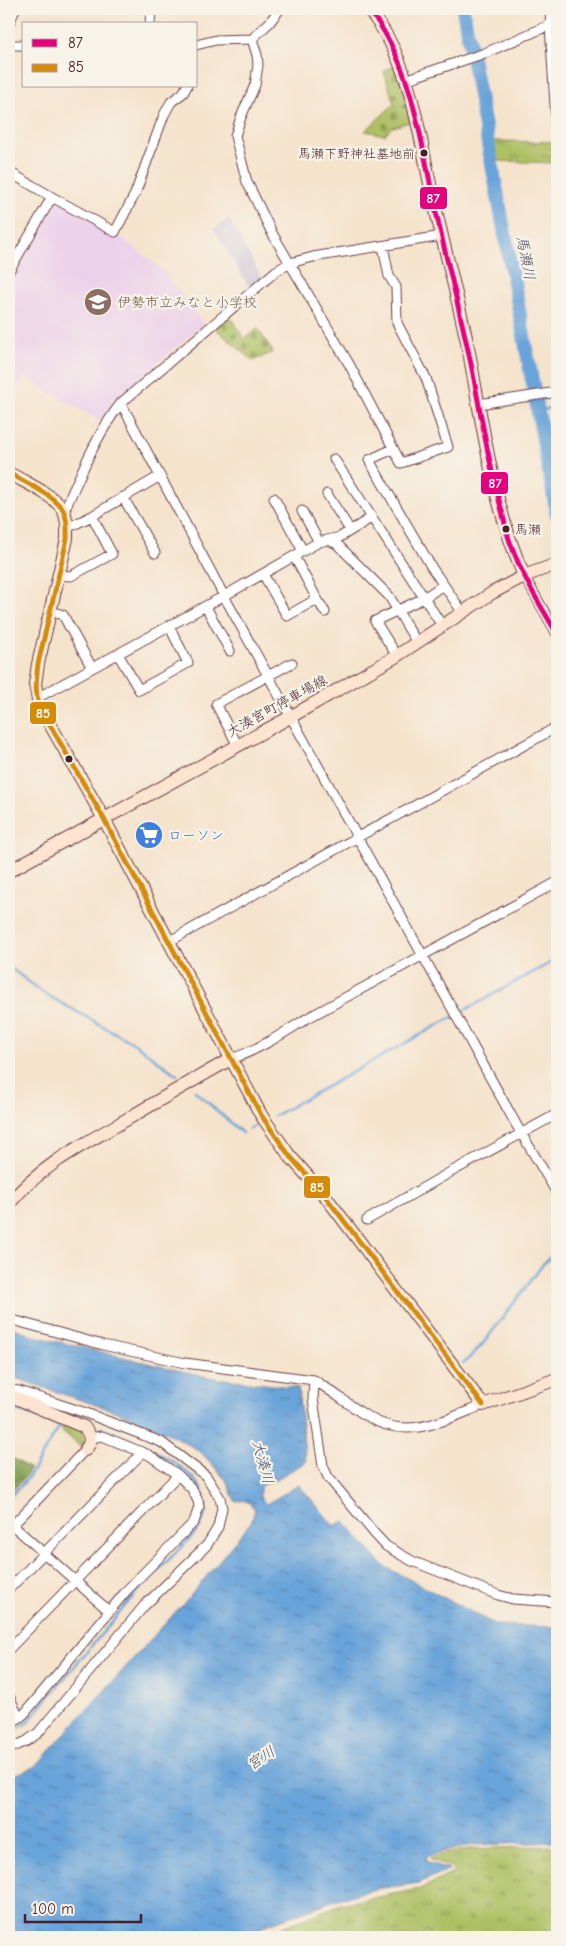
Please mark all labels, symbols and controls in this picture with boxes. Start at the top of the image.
legend [22,22,198,88]
text: 87 [68,34,83,52]
text: 85 [68,58,84,76]
place label: 馬瀬下野神社墓地前 [298,146,415,161]
marker: 馬瀬下野神社墓地前 [419,148,429,158]
line badge: 87 [419,186,448,210]
text: 87 [426,190,440,207]
water label: 馬瀬川 [513,234,539,282]
school or university icon: 伊勢市立みなと小学校 [83,287,113,317]
place label: 伊勢市立みなと小学校 [117,294,257,311]
line badge: 87 [480,471,509,495]
text: 87 [488,475,502,492]
place label: 馬瀬 [515,522,541,537]
marker: 馬瀬 [501,524,511,534]
street label: 大湊宮町停車場線 [224,671,330,741]
line badge: 85 [29,701,57,725]
text: 85 [36,705,50,722]
unlabelled marker [64,754,74,764]
supermarket icon: ローソン [134,820,164,850]
place label: ローソン [168,827,224,844]
line badge: 85 [303,1175,331,1199]
text: 85 [310,1179,324,1196]
water label: 大湊川 [248,1438,278,1486]
water label: 宮川 [244,1742,278,1774]
scale bar [25,1891,141,1923]
text: 100 m [32,1900,74,1918]

